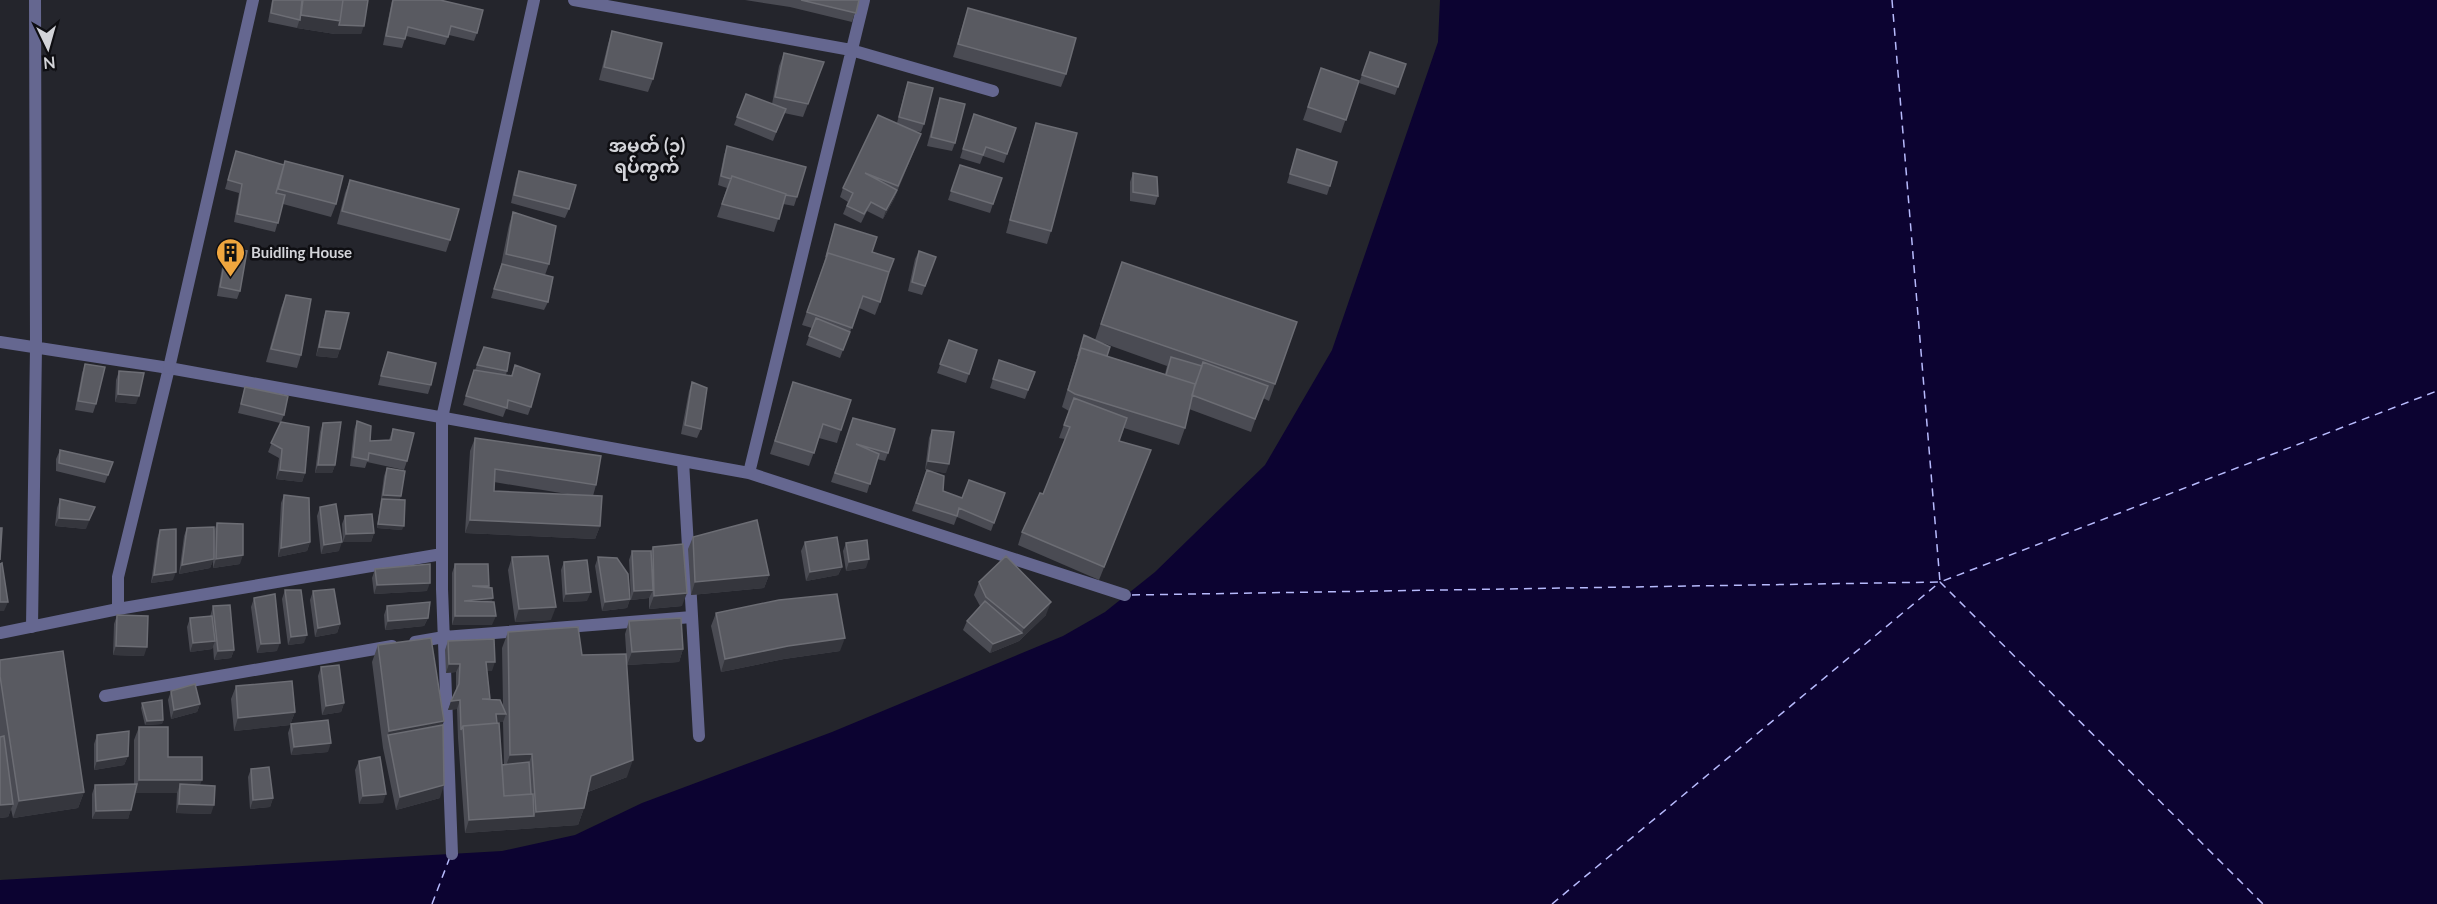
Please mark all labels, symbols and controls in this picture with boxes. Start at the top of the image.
north arrow [18,18,78,78]
text: N [42,53,56,73]
district label: အမှတ် (၁) ရပ်ကွက် [609,134,685,181]
building icon: Buidling House [214,236,246,278]
place label: Buidling House [251,243,352,261]

